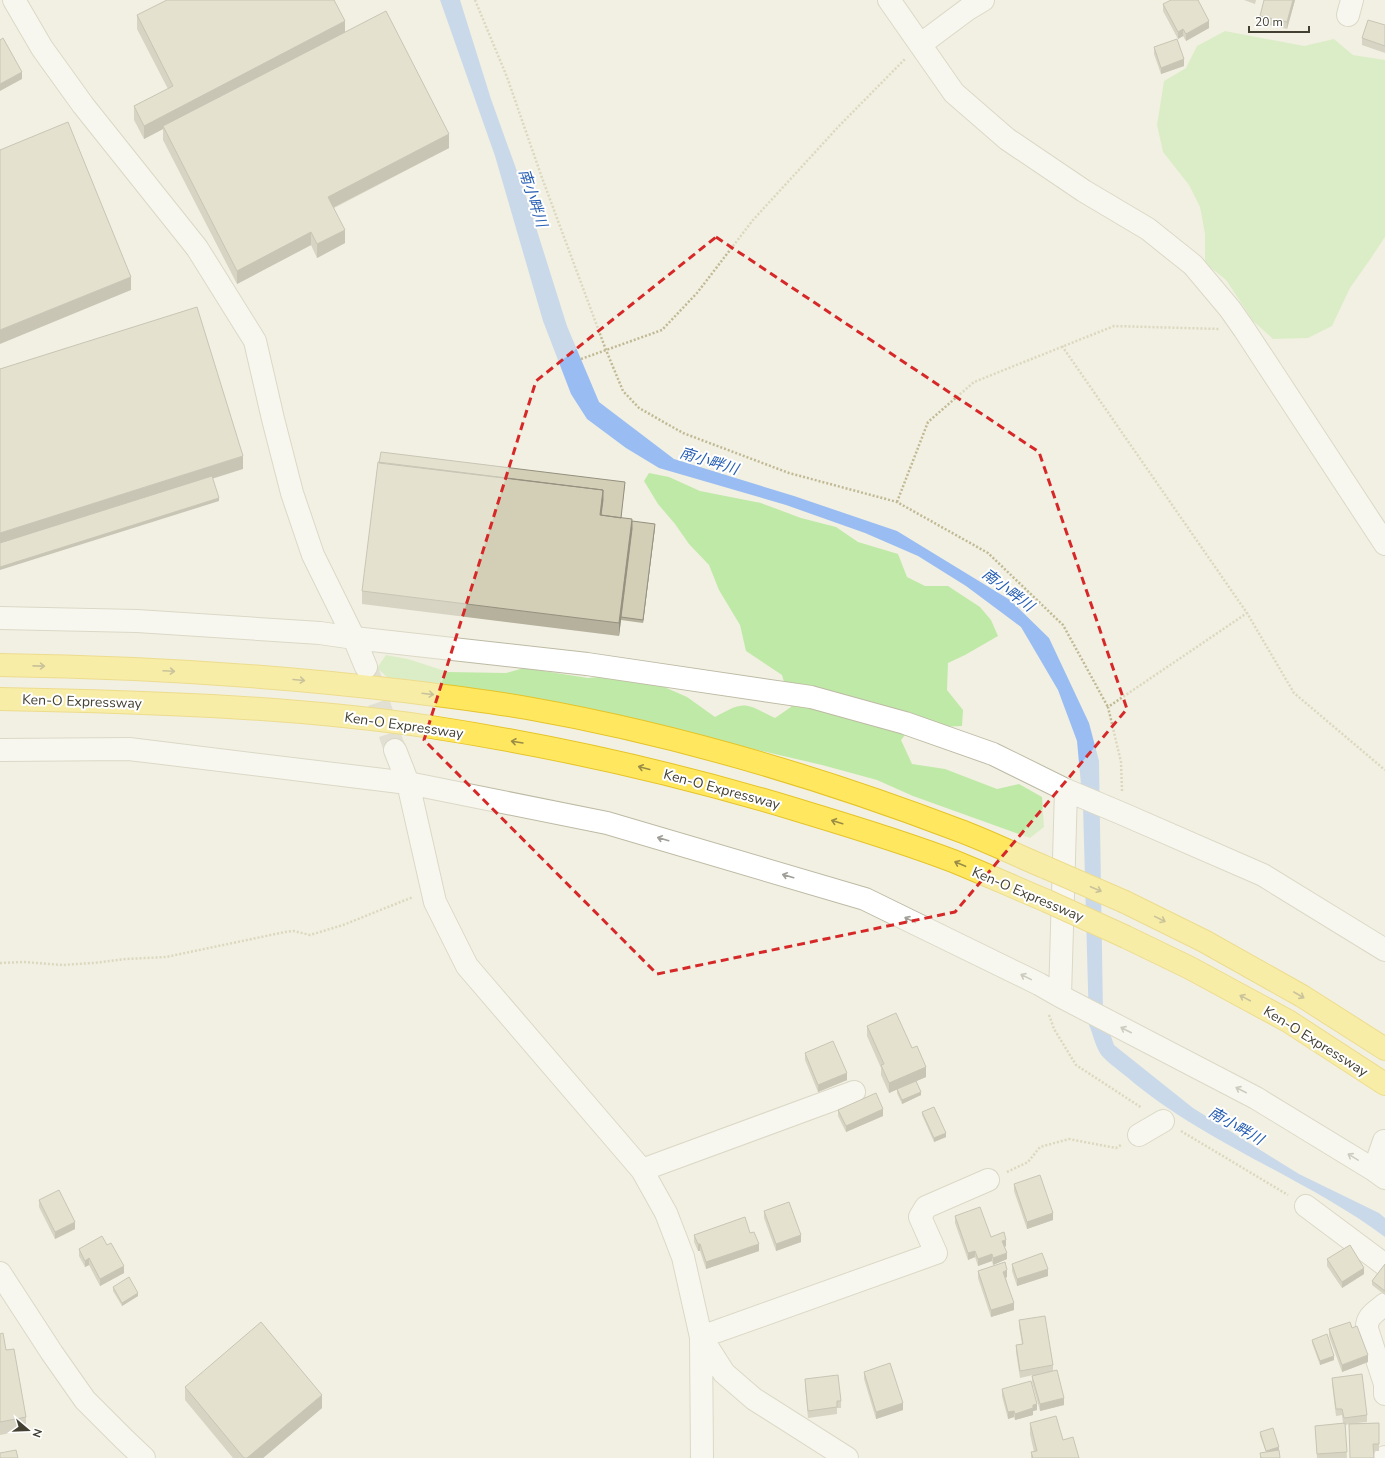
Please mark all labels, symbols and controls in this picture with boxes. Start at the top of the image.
scale bar [1249,8,1309,34]
text: 20 m [1255,14,1283,30]
water label: 南小畔川 [514,166,552,232]
water label: 南小畔川 [677,443,743,480]
water label: 南小畔川 [978,564,1040,617]
one-way arrow [32,662,45,669]
one-way arrow [162,668,175,675]
one-way arrow [292,676,305,684]
street label: Ken-O Expressway [22,690,143,713]
one-way arrow [421,690,434,698]
street label: Ken-O Expressway [343,708,465,743]
one-way arrow [511,737,524,745]
one-way arrow [638,764,651,771]
street label: Ken-O Expressway [662,765,783,814]
one-way arrow [831,818,844,825]
one-way arrow [657,835,670,842]
one-way arrow [954,860,966,868]
street label: Ken-O Expressway [969,862,1087,927]
one-way arrow [782,872,795,879]
one-way arrow [1090,886,1102,894]
one-way arrow [904,916,916,923]
one-way arrow [1154,916,1166,923]
one-way arrow [1021,973,1033,981]
one-way arrow [1293,991,1305,999]
one-way arrow [1239,993,1251,1001]
street label: Ken-O Expressway [1260,1002,1372,1082]
one-way arrow [1120,1026,1132,1033]
one-way arrow [1235,1086,1247,1093]
water label: 南小畔川 [1205,1102,1269,1151]
one-way arrow [1347,1152,1359,1160]
north arrow [8,1410,48,1450]
text: N [29,1427,45,1439]

